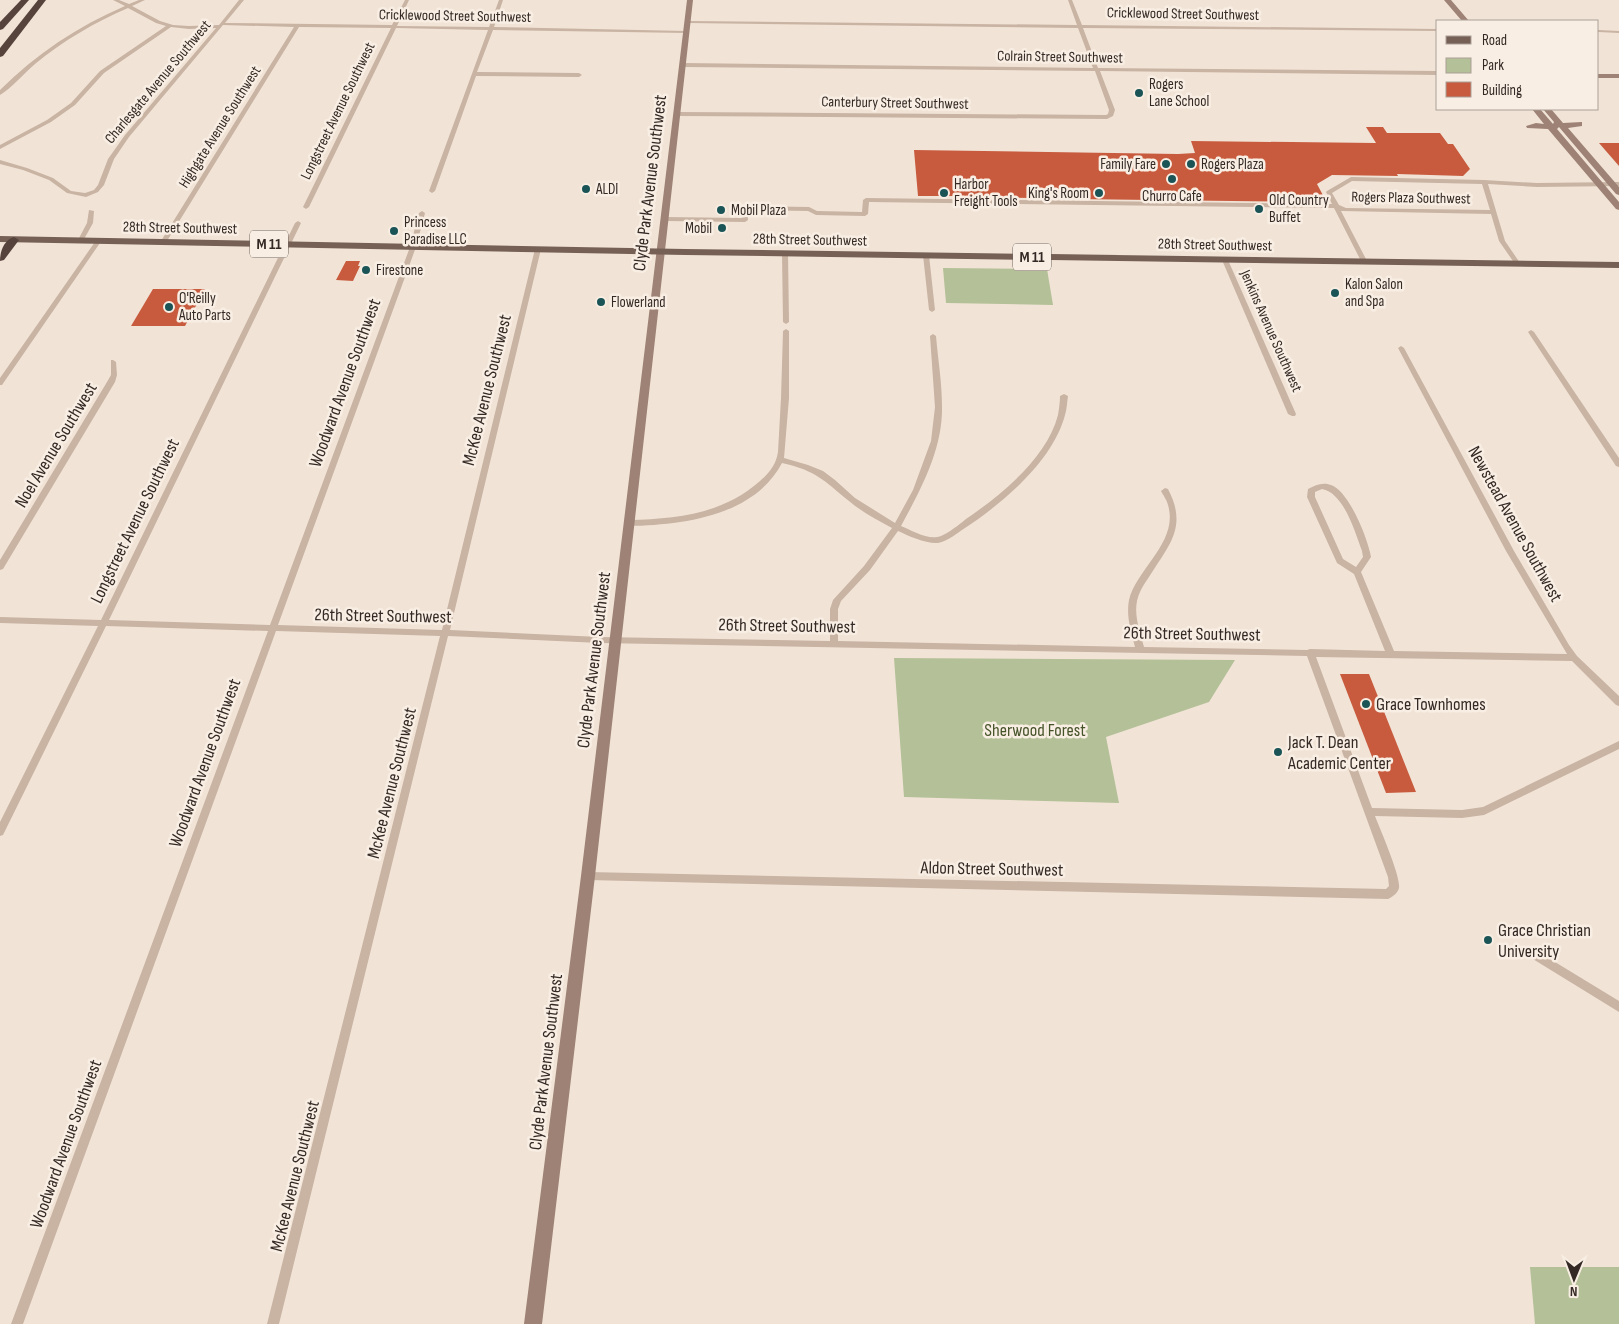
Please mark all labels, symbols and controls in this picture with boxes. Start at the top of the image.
street label: Cricklewood Street Southwest [1107,3,1260,25]
street label: Cricklewood Street Southwest [379,5,532,27]
street label: Charlesgate Avenue Southwest [101,16,216,148]
legend [1436,20,1599,110]
text: Road [1482,31,1507,50]
street label: Longstreet Avenue Southwest [297,39,380,183]
street label: Colrain Street Southwest [997,46,1124,68]
text: Park [1482,56,1504,75]
street label: Highgate Avenue Southwest [175,62,266,192]
place label: Rogers Lane School [1149,75,1209,111]
text: Building [1482,81,1522,100]
marker: Rogers Lane School [1133,87,1145,99]
street label: Canterbury Street Southwest [821,92,969,114]
street label: Clyde Park Avenue Southwest [629,93,671,272]
place label: Family Fare [1100,155,1156,174]
place label: Rogers Plaza [1201,155,1264,174]
marker: Family Fare [1160,158,1172,170]
marker: Rogers Plaza [1185,158,1197,170]
marker: Churro Cafe [1166,173,1178,185]
place label: Harbor Freight Tools [954,175,1018,211]
place label: ALDI [595,180,618,199]
marker: ALDI [580,183,592,195]
place label: King's Room [1028,184,1089,203]
marker: Harbor Freight Tools [938,187,950,199]
marker: King's Room [1093,187,1105,199]
place label: Churro Cafe [1142,187,1202,206]
street label: Rogers Plaza Southwest [1351,187,1471,209]
place label: Old Country Buffet [1269,191,1329,227]
place label: Mobil Plaza [731,201,787,220]
marker: Old Country Buffet [1253,203,1265,215]
marker: Mobil Plaza [715,204,727,216]
place label: Princess Paradise LLC [404,213,467,249]
street label: 28th Street Southwest [123,218,238,239]
place label: Mobil [685,219,712,238]
marker: Mobil [716,222,728,234]
marker: Princess Paradise LLC [388,225,400,237]
road number: M 11 [250,230,288,258]
street label: 28th Street Southwest [753,230,868,251]
street label: 28th Street Southwest [1158,235,1273,256]
road number: M 11 [1013,243,1051,270]
place label: Firestone [376,261,423,280]
marker: Firestone [360,264,372,276]
street label: Jenkins Avenue Southwest [1235,266,1307,395]
place label: Kalon Salon and Spa [1345,275,1403,311]
marker: Kalon Salon and Spa [1329,287,1341,299]
place label: O'Reilly Auto Parts [178,289,231,325]
place label: Flowerland [611,293,666,312]
street label: Woodward Avenue Southwest [305,295,385,470]
marker: Flowerland [595,296,607,308]
marker: O'Reilly Auto Parts [163,301,175,313]
street label: McKee Avenue Southwest [458,312,516,468]
street label: Noel Avenue Southwest [10,378,102,511]
street label: Longstreet Avenue Southwest [86,435,184,607]
street label: Newstead Avenue Southwest [1463,442,1567,606]
street label: Clyde Park Avenue Southwest [573,570,615,749]
street label: 26th Street Southwest [314,604,452,628]
street label: 26th Street Southwest [718,614,856,638]
street label: 26th Street Southwest [1123,622,1261,646]
street label: Woodward Avenue Southwest [165,675,245,850]
place label: Grace Townhomes [1376,694,1486,715]
marker: Grace Townhomes [1360,698,1372,710]
street label: McKee Avenue Southwest [363,705,421,861]
park label: Sherwood Forest [984,720,1086,741]
place label: Jack T. Dean Academic Center [1287,732,1391,774]
marker: Jack T. Dean Academic Center [1272,746,1284,758]
street label: Aldon Street Southwest [919,857,1064,881]
place label: Grace Christian University [1498,920,1591,962]
marker: Grace Christian University [1482,934,1494,946]
street label: Clyde Park Avenue Southwest [525,972,567,1151]
street label: Woodward Avenue Southwest [26,1056,106,1231]
street label: McKee Avenue Southwest [266,1098,324,1254]
north arrow [1549,1254,1599,1304]
text: N [1570,1283,1578,1300]

